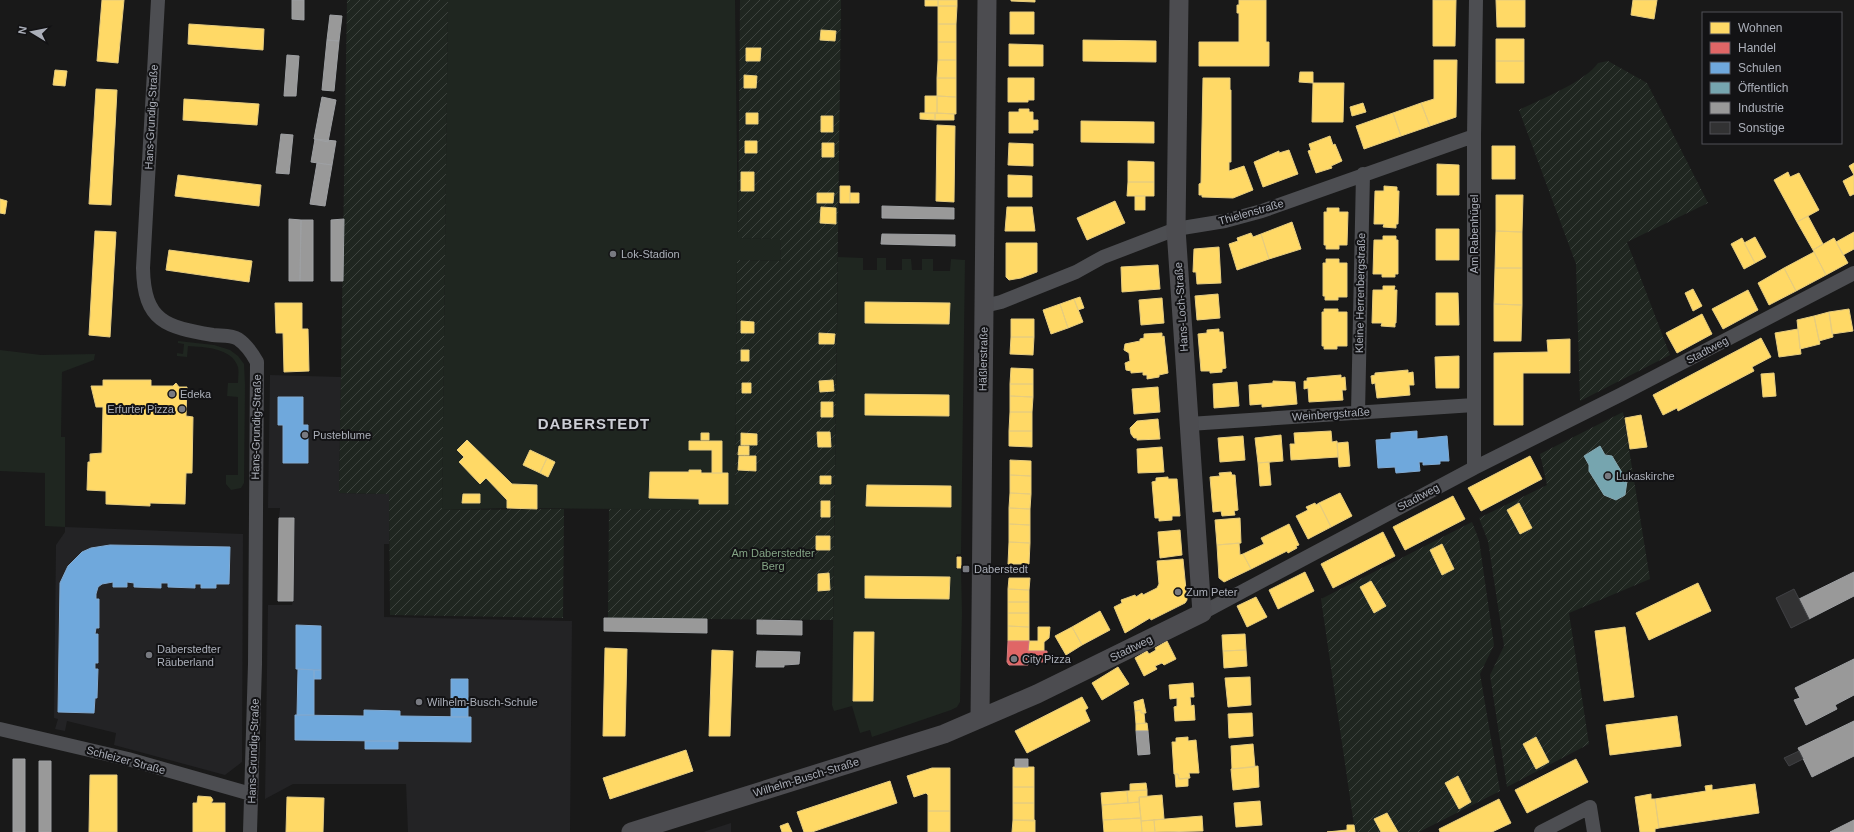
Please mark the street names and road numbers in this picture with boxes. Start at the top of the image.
street label: Hans-Grundig-Straße [142,64,160,170]
street label: Am Rabenhügel [1468,195,1480,273]
street label: Thielenstraße [1217,197,1285,227]
street label: Kleine Herrenbergstraße [1353,233,1367,353]
street label: Hans-Loch-Straße [1172,262,1190,352]
street label: Häßlerstraße [976,327,990,391]
street label: Stadtweg [1684,334,1730,366]
street label: Hans-Grundig-Straße [249,374,263,480]
street label: Weinbergstraße [1292,405,1370,423]
street label: Stadtweg [1395,481,1441,513]
street label: Stadtweg [1108,633,1154,663]
street label: Hans-Grundig-Straße [245,698,261,804]
street label: Schleizer Straße [85,744,167,776]
street label: Wilhelm-Busch-Straße [752,755,860,799]

